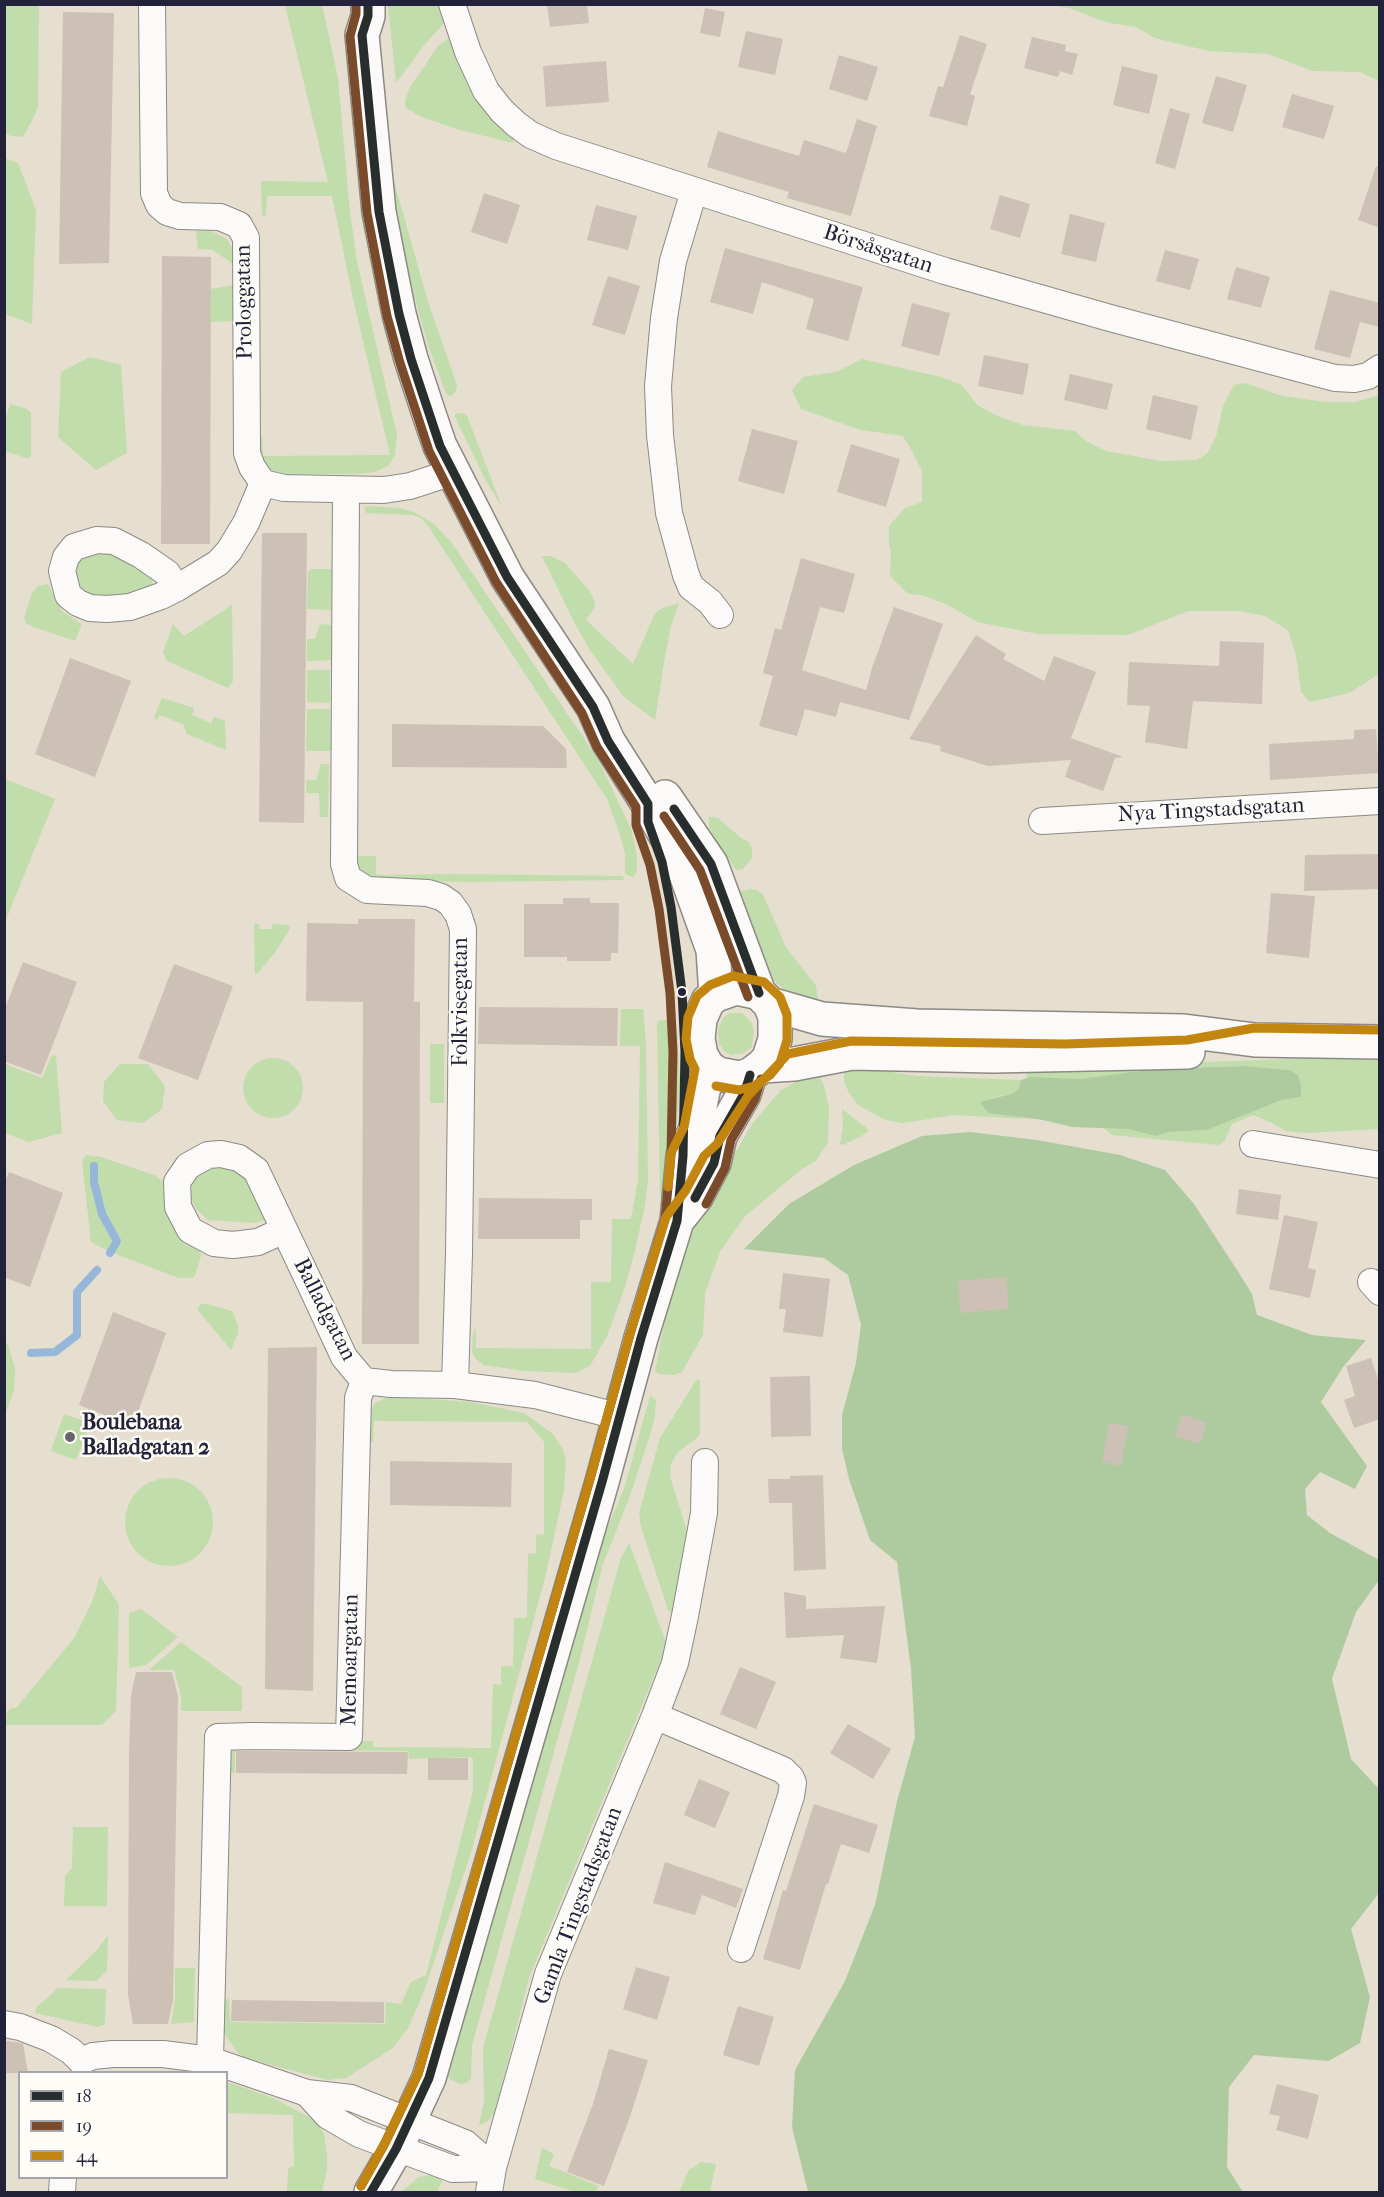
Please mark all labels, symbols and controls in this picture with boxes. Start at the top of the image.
street label: Börsåsgatan [820,220,936,280]
street label: Prologgatan [231,244,259,360]
street label: Nya Tingstadsgatan [1117,793,1305,829]
street label: Folkvisegatan [449,937,475,1067]
unlabelled marker [676,986,688,998]
street label: Balladgatan [287,1254,361,1366]
place label: Boulebana Balladgatan 2 [82,1411,210,1462]
marker: Boulebana Balladgatan 2 [63,1430,77,1444]
street label: Memoargatan [337,1594,365,1726]
street label: Gamla Tingstadsgatan [529,1804,629,2008]
legend [18,2071,228,2179]
text: 18 [76,2086,91,2107]
text: 19 [76,2116,92,2137]
text: 44 [76,2146,97,2167]

